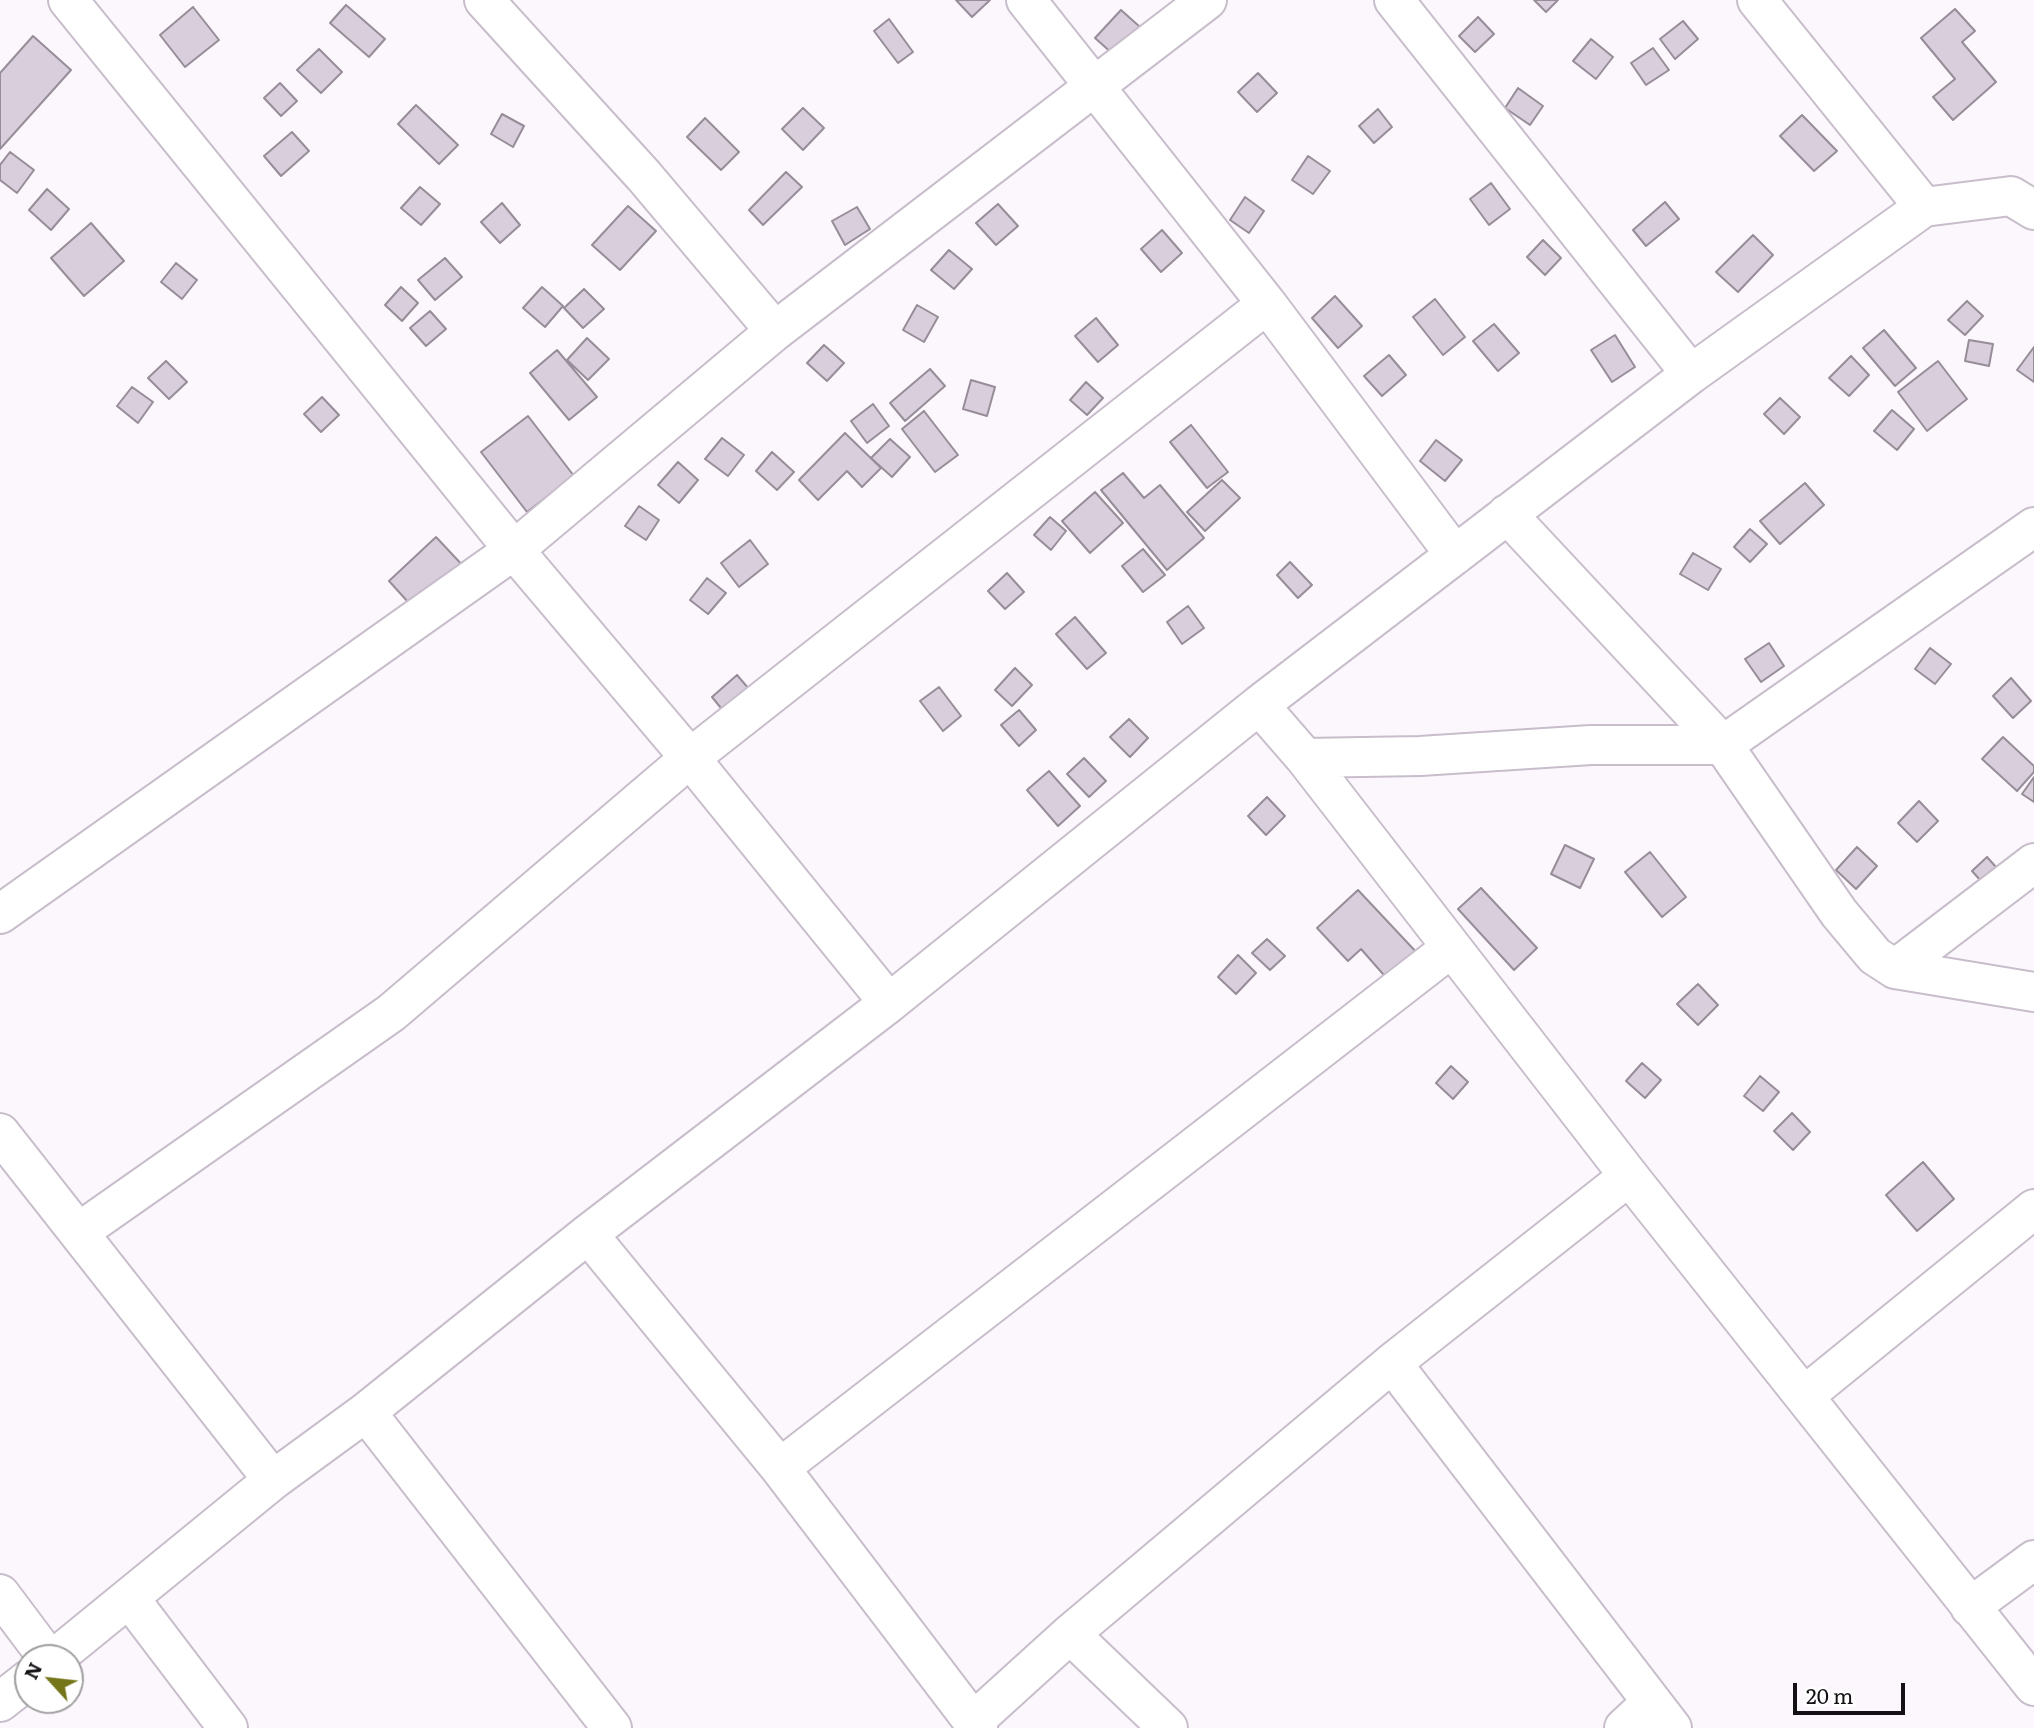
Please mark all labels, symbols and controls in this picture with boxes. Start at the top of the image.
north arrow [14,1644,84,1714]
text: N [16,1657,48,1684]
scale bar [1796,1668,1908,1712]
text: 20 m [1806,1679,1853,1710]

